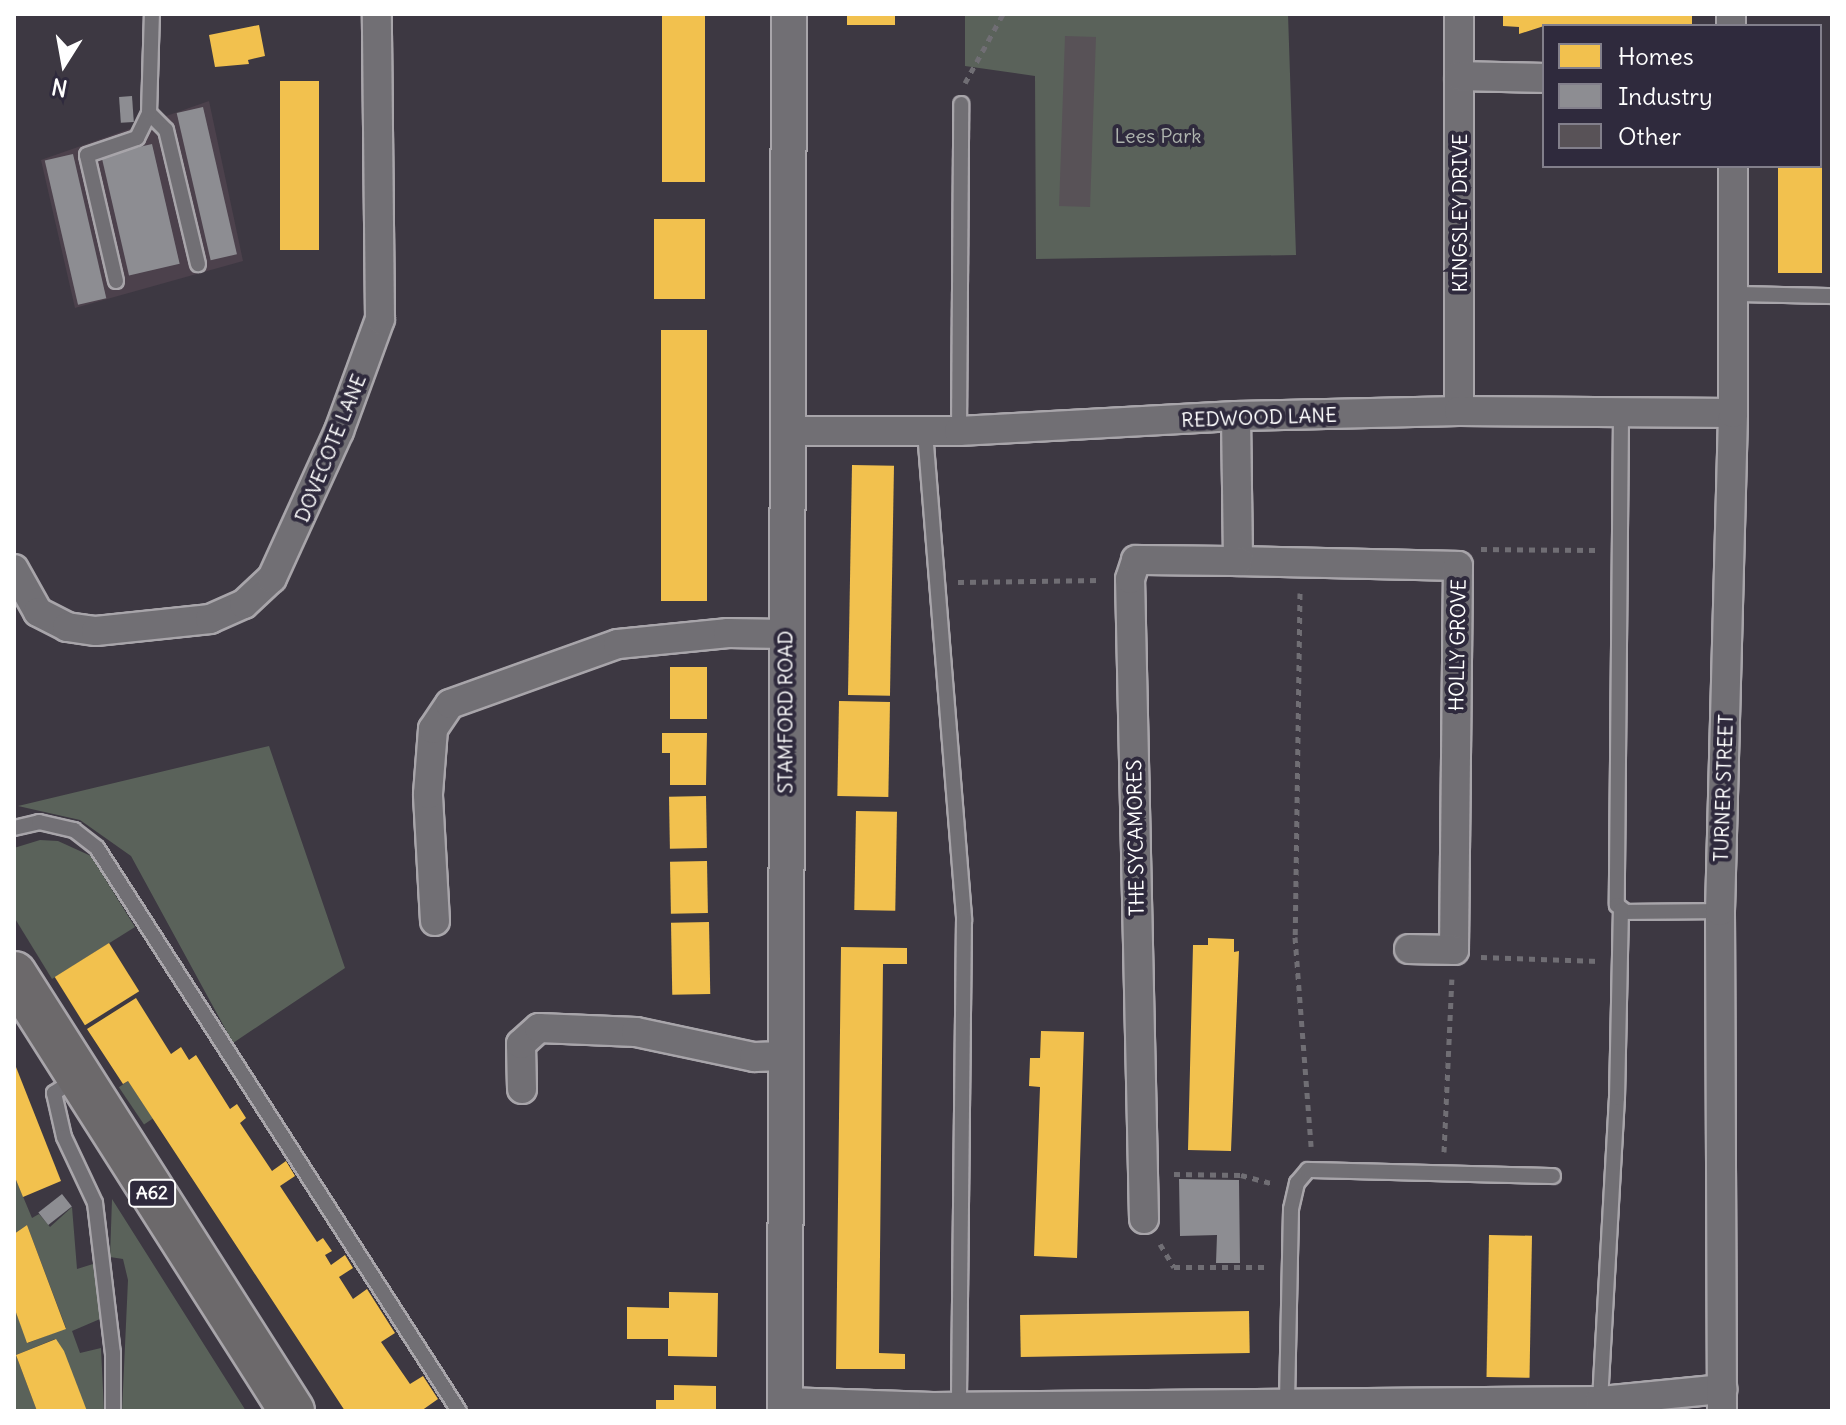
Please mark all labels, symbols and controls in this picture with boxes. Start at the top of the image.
north arrow [24,24,104,104]
legend [1542,24,1822,168]
text: Homes [1618,41,1694,71]
text: N [49,72,70,103]
text: Industry [1618,81,1713,111]
text: Other [1618,121,1681,151]
park label: Lees Park [1115,123,1201,147]
street label: KINGSLEY DRIVE [1447,134,1471,292]
street label: DOVECOTE LANE [289,371,371,525]
street label: REDWOOD LANE [1181,402,1337,432]
street label: HOLLY GROVE [1444,579,1470,711]
street label: STAMFORD ROAD [773,630,797,794]
street label: TURNER STREET [1708,714,1738,862]
street label: THE SYCAMORES [1122,760,1148,916]
road number: A62 [128,1179,176,1207]

